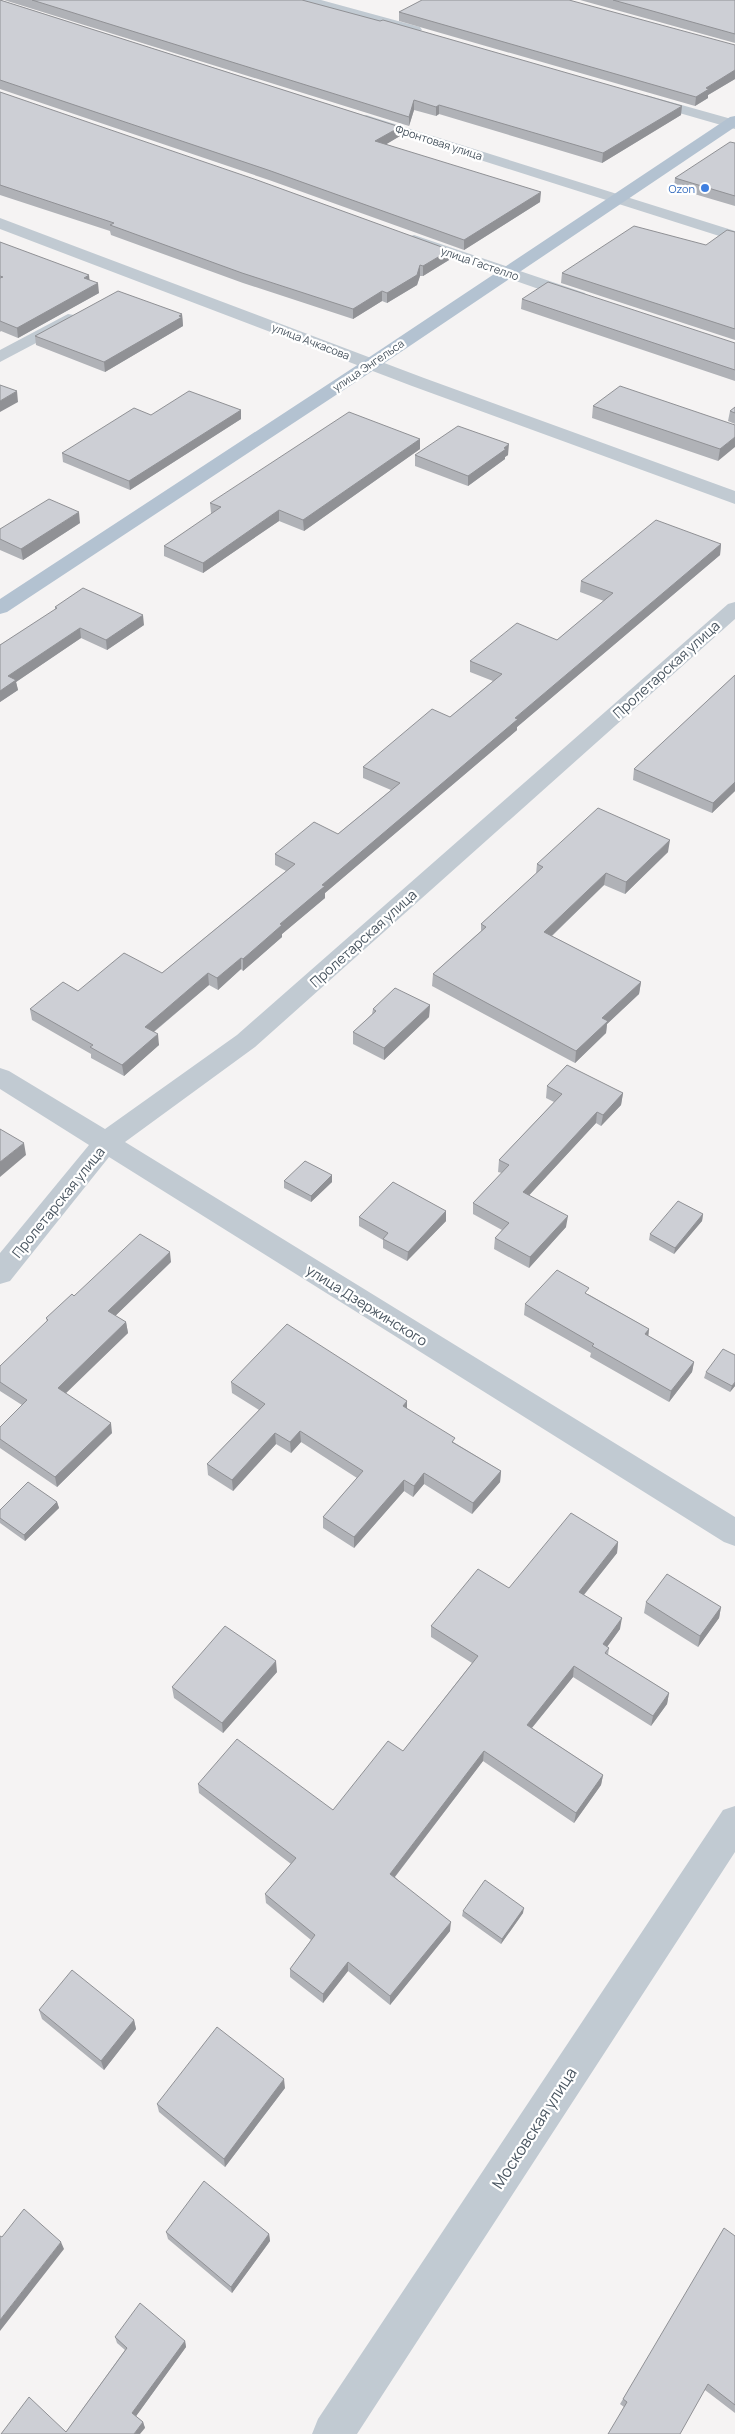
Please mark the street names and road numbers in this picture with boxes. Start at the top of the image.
street label: Фронтовая улица [394,121,484,163]
street label: улица Гастелло [439,243,521,284]
street label: улица Ачкасова [270,319,352,363]
street label: улица Энгельса [329,335,407,395]
street label: Пролетарская улица [608,616,724,722]
street label: Пролетарская улица [305,885,421,991]
street label: Пролетарская улица [7,1142,109,1262]
street label: улица Дзержинского [303,1260,431,1350]
street label: Московская улица [487,2063,581,2193]

